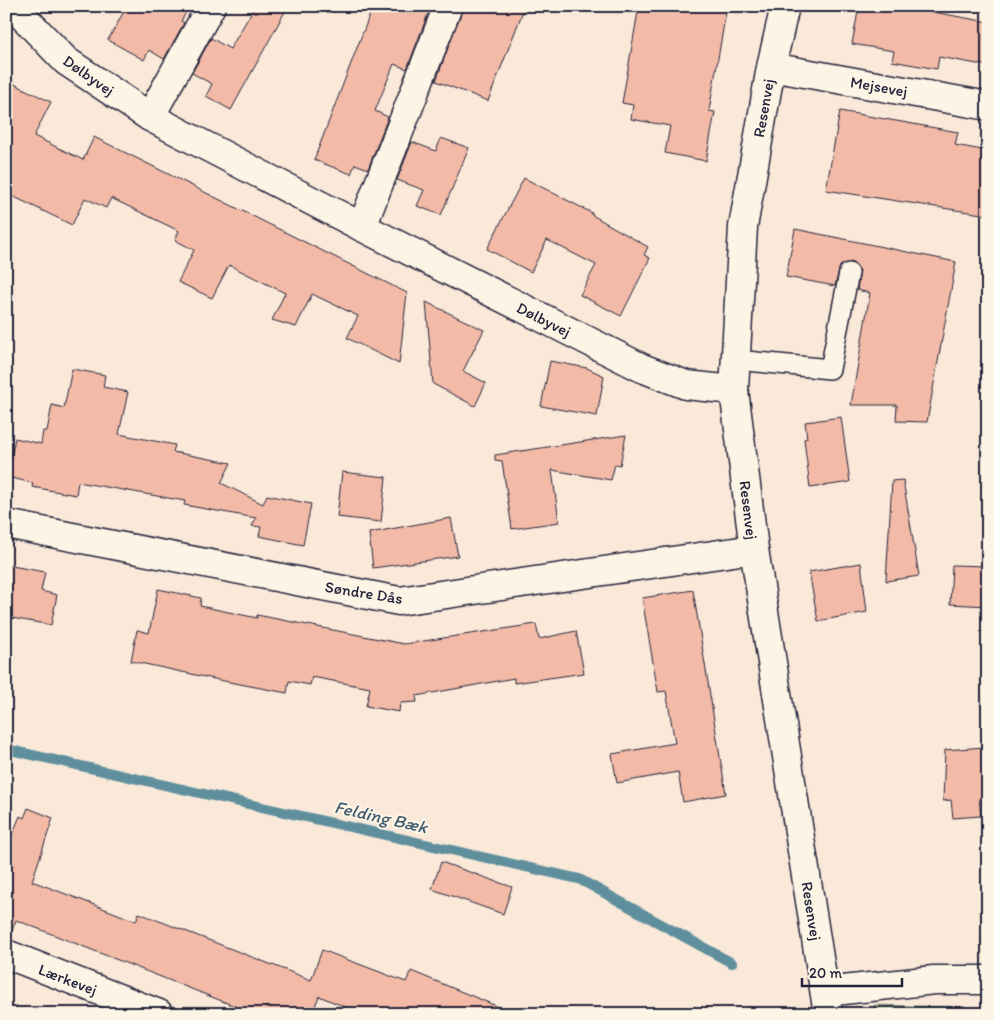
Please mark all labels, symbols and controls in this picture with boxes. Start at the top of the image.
street label: Dølbyvej [59,51,118,100]
street label: Mejsevej [849,72,909,101]
street label: Resenvej [749,77,778,139]
street label: Dølbyvej [514,298,574,341]
street label: Resenvej [735,479,762,541]
street label: Søndre Dås [324,577,404,608]
water label: Felding Bæk [332,796,431,839]
street label: Resenvej [797,880,826,942]
scale bar [802,955,902,987]
street label: Lærkevej [36,960,100,999]
text: 20 m [809,964,843,982]

